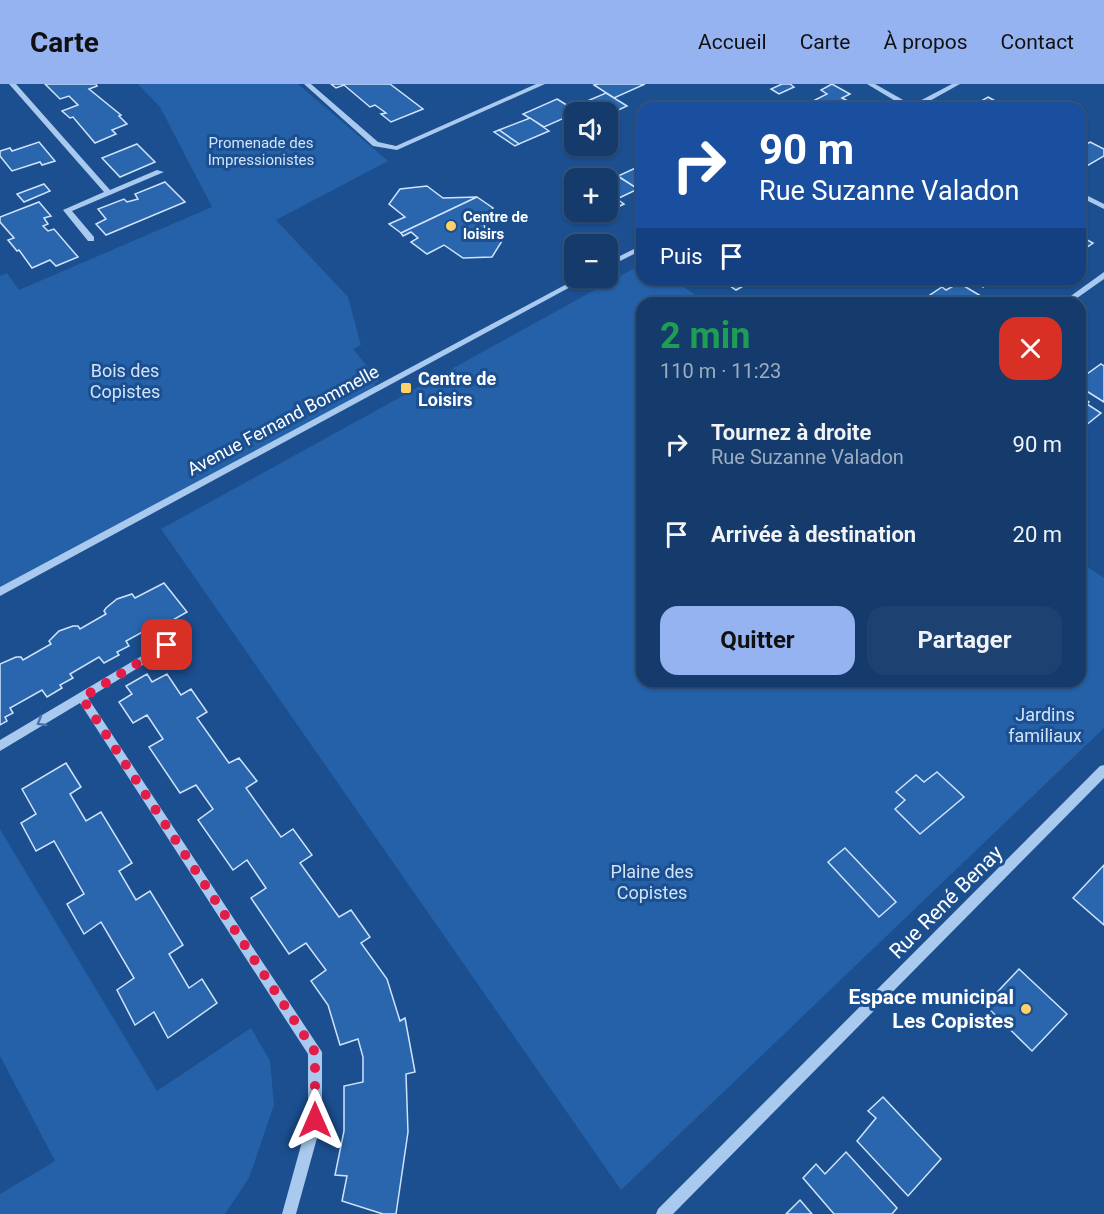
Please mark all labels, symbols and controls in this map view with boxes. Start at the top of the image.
text: Carte [30,26,99,59]
text: Accueil [698,30,767,54]
text: Carte [800,30,850,54]
text: À propos [883,30,968,54]
text: Contact [1001,30,1074,54]
map controls [564,102,618,288]
button: sound [564,102,618,156]
text: 90 m [759,125,854,174]
icon: right [660,126,738,204]
park label: Promenade des Impressionistes [208,134,314,169]
button: + [564,168,618,222]
text: Rue Suzanne Valadon [759,175,1019,207]
place label: Centre de loisirs [463,208,528,243]
marker: Centre de loisirs [444,219,458,233]
button: − [564,234,618,288]
icon: arrive [715,240,748,273]
text: Puis [660,244,703,269]
text: 2 min [660,315,751,357]
button: close [999,317,1062,380]
text: 110 m · 11:23 [660,359,781,383]
park label: Bois des Copistes [90,360,160,402]
street label: Avenue Fernand Bommelle [184,361,382,479]
place label: Centre de Loisirs [418,368,496,410]
marker: Centre de Loisirs [399,381,413,395]
text: Tournez à droite [711,420,871,445]
icon: right [660,428,693,461]
text: 90 m [1013,432,1062,457]
text: Rue Suzanne Valadon [711,445,904,469]
icon: arrive [660,518,693,551]
text: Arrivée à destination [711,522,916,547]
text: 20 m [1013,522,1062,547]
button: Quitter [660,606,855,675]
button: Partager [867,606,1062,675]
pin [141,619,192,670]
icon: arrive [150,628,183,661]
park label: Jardins familiaux [1008,704,1082,746]
one-way arrow [37,715,47,726]
street label: Rue René Benay [885,840,1008,963]
park label: Plaine des Copistes [611,861,693,903]
place label: Espace municipal Les Copistes [848,985,1014,1033]
marker: Espace municipal Les Copistes [1019,1002,1033,1016]
position arrow [283,1088,347,1152]

